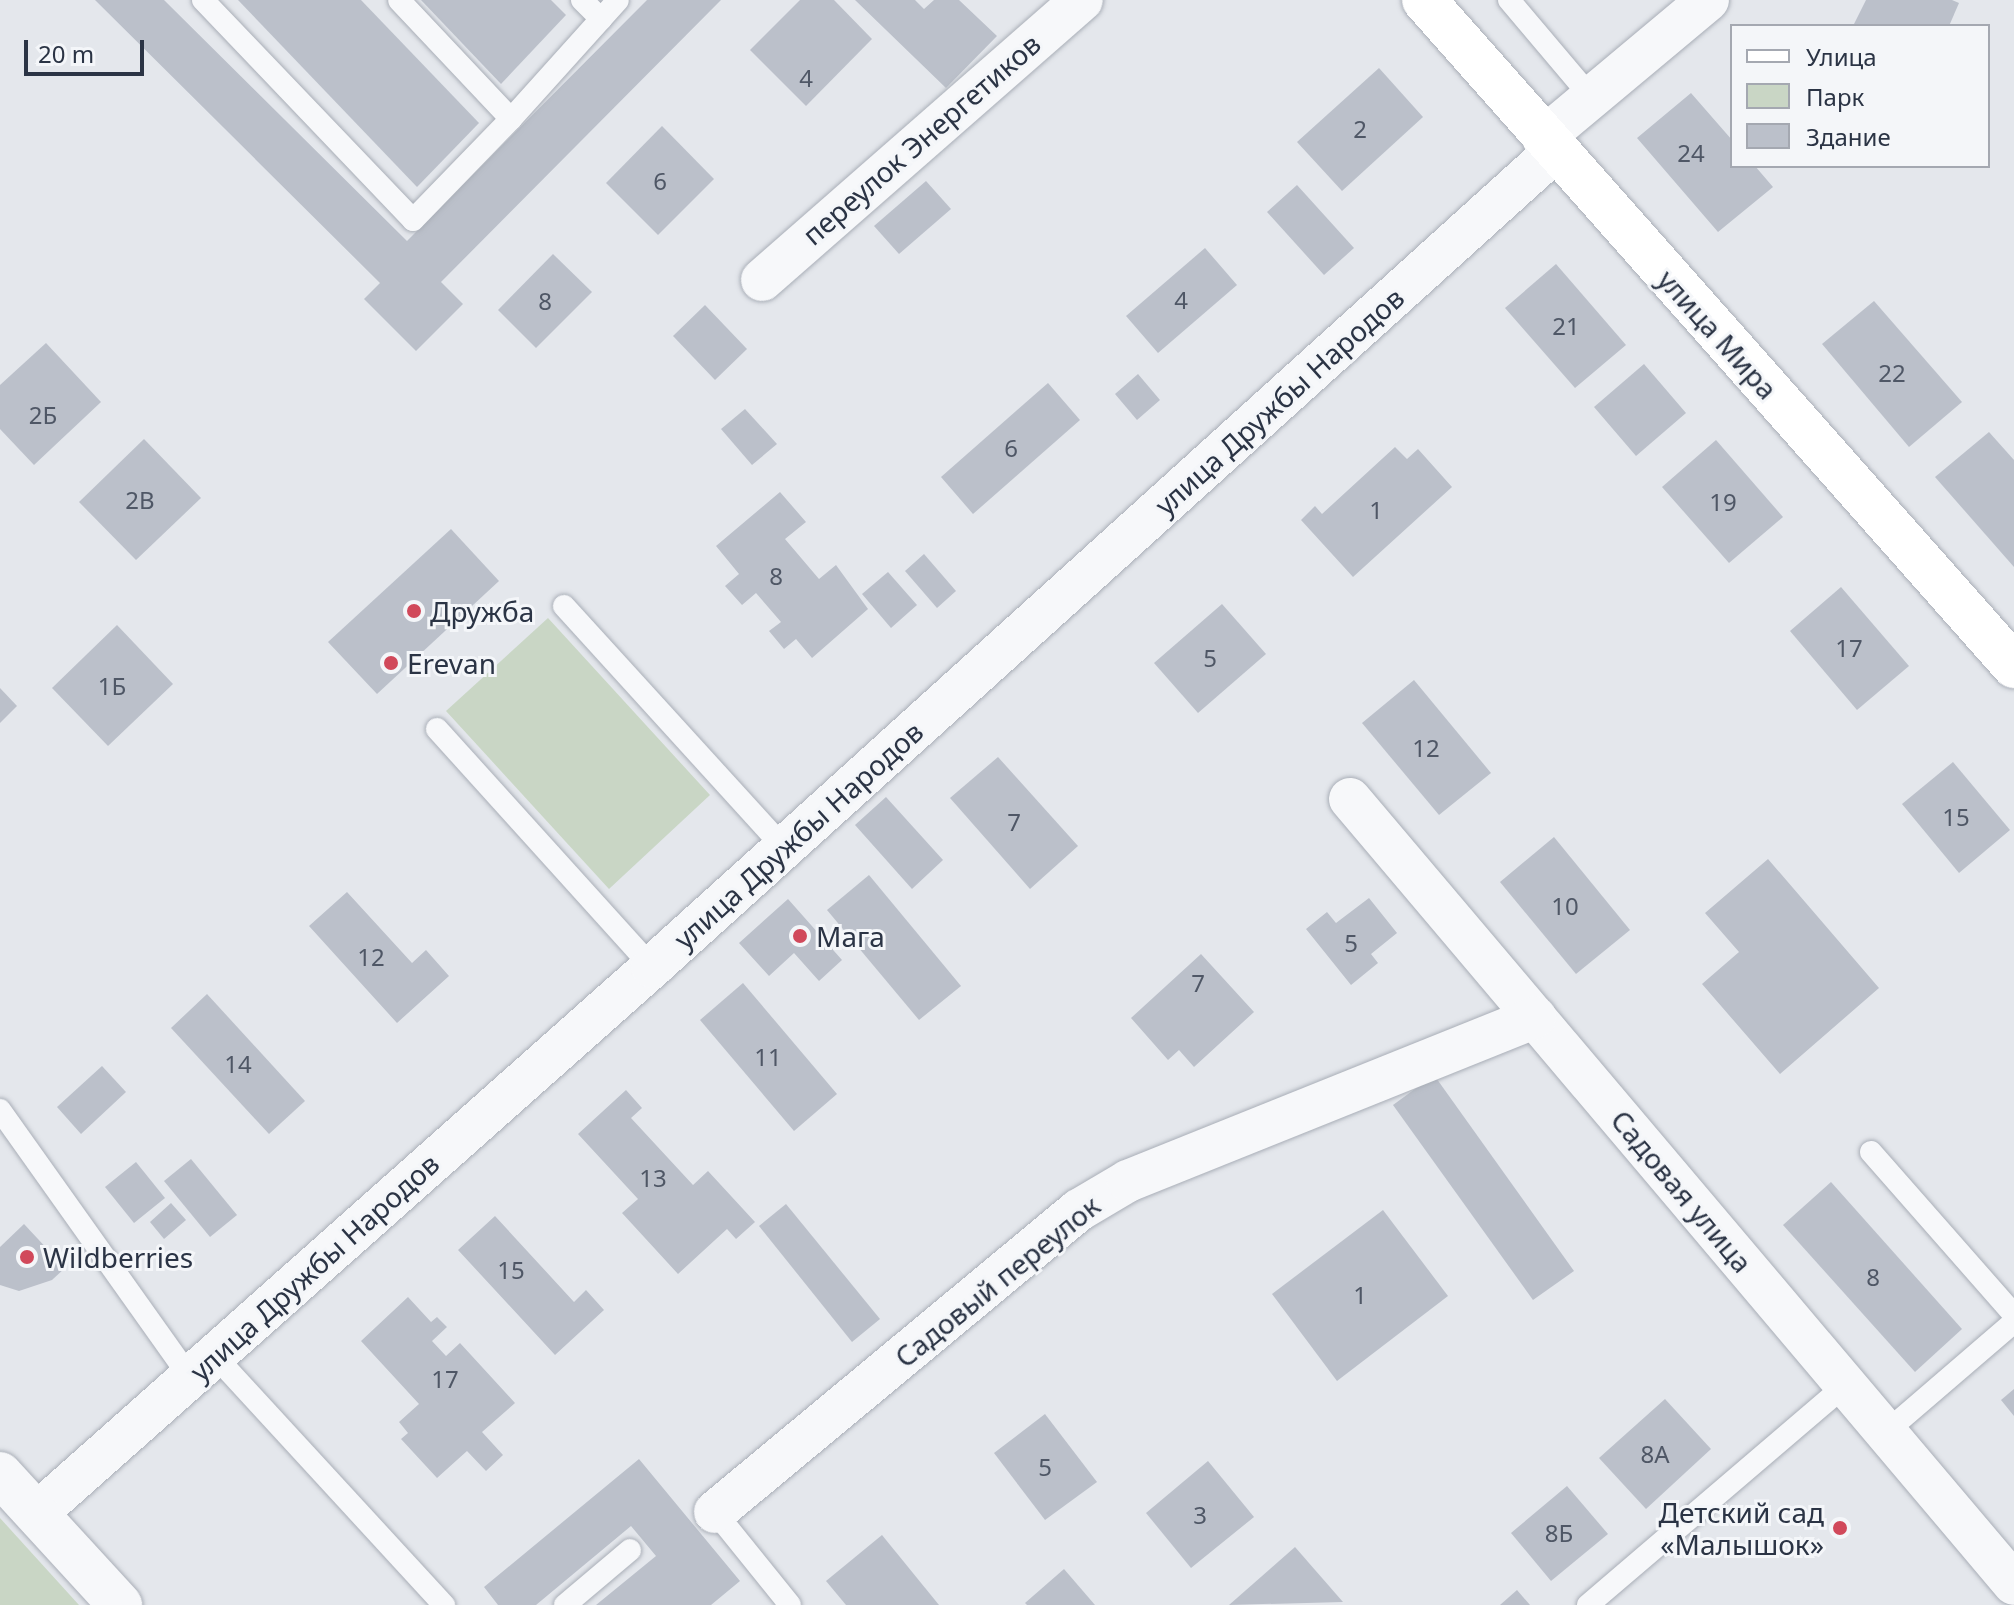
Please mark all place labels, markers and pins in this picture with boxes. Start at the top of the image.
place label: Дружба [430,594,534,628]
marker: Дружба [405,602,423,620]
place label: Erevan [407,646,496,680]
marker: Erevan [382,654,400,672]
place label: Мага [816,919,885,953]
marker: Мага [791,927,809,945]
place label: Wildberries [43,1240,193,1274]
marker: Wildberries [18,1248,36,1266]
place label: Детский сад «Малышок» [1659,1495,1824,1561]
marker: Детский сад «Малышок» [1831,1519,1849,1537]

